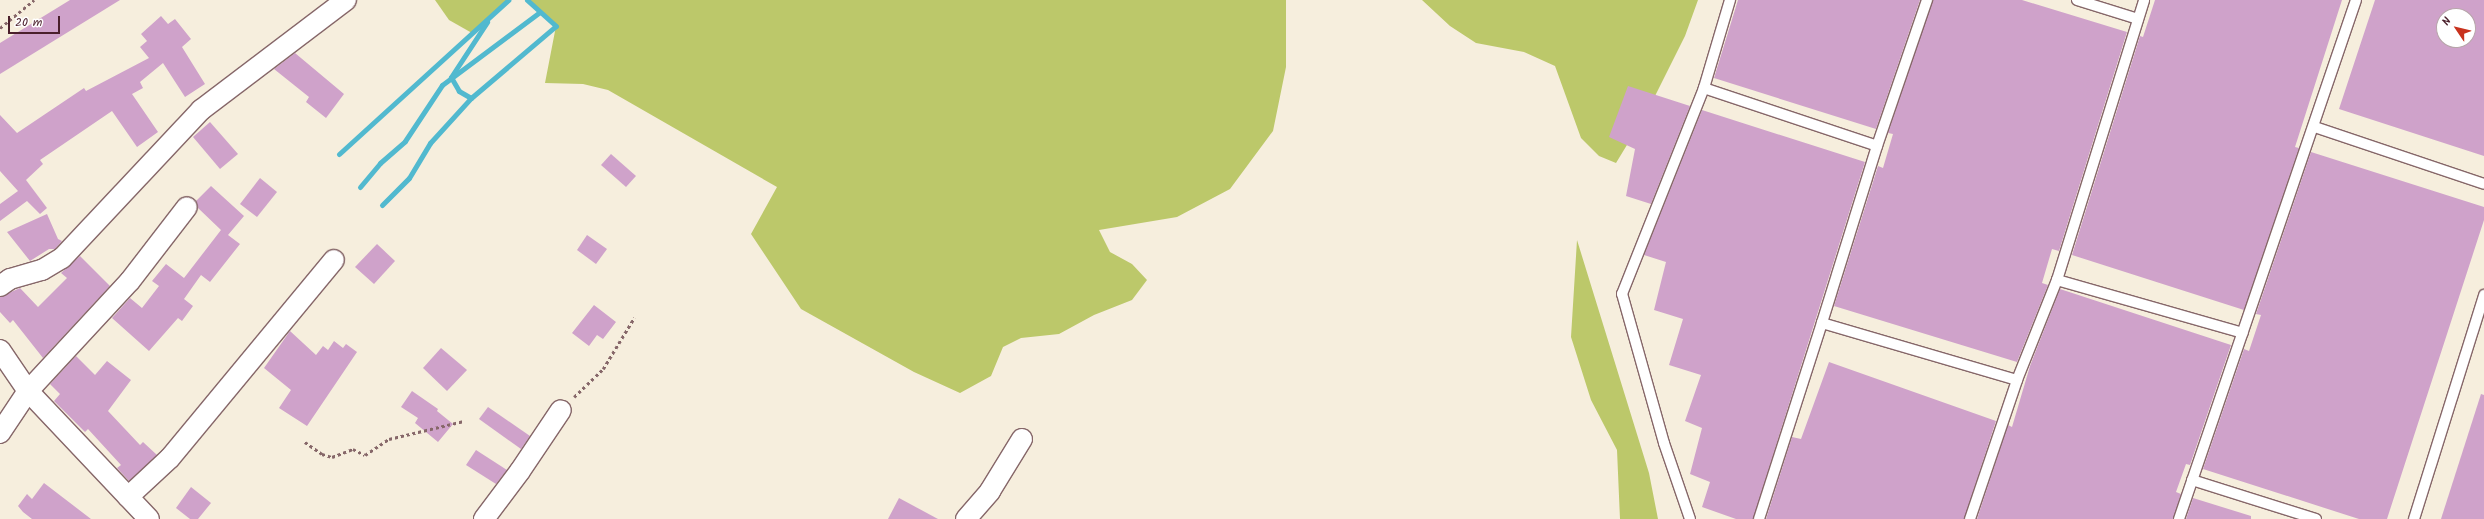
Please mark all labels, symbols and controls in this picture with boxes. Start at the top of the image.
scale bar [10,8,62,34]
north arrow [2436,8,2476,48]
text: 20 m [15,13,42,32]
text: N [2438,14,2456,30]

